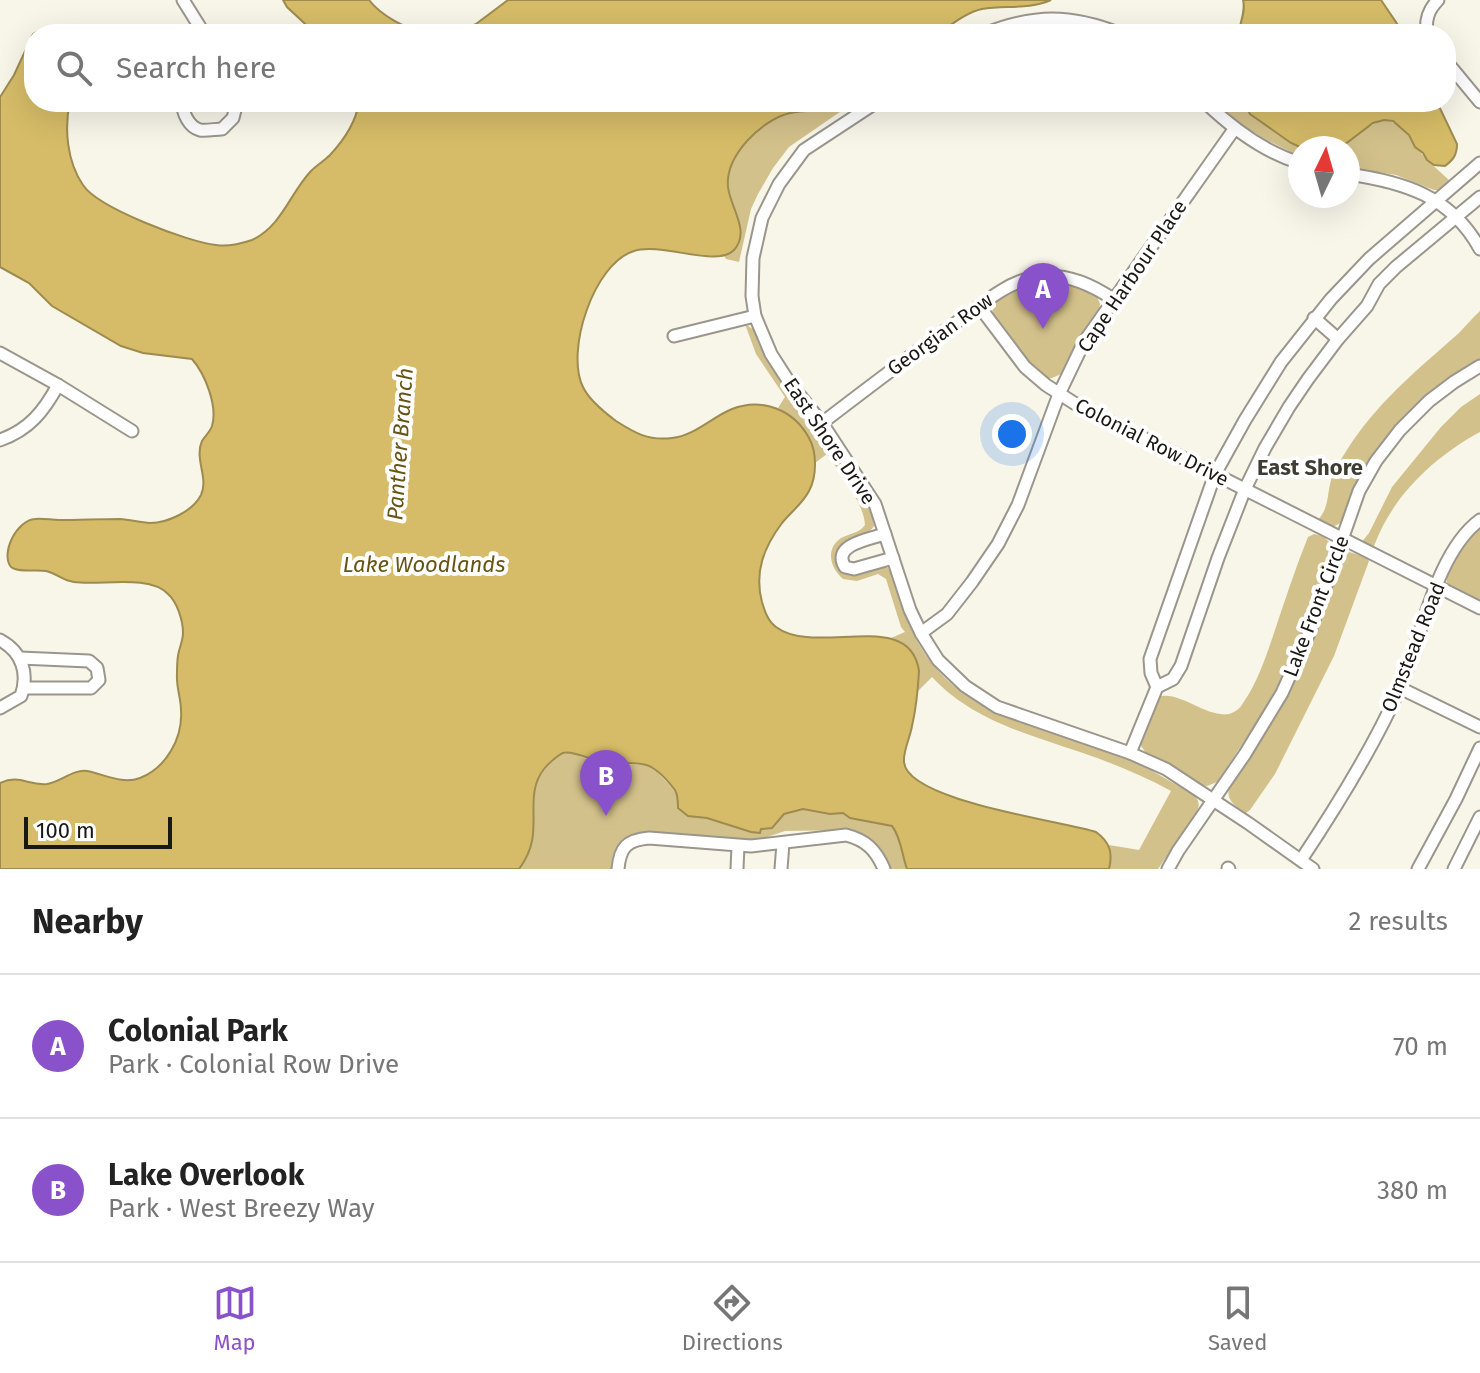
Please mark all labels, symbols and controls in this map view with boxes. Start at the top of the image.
search box [24,24,1456,112]
icon: search [52,46,96,90]
text: Search here [116,50,276,86]
north arrow [1288,136,1360,208]
street label: Cape Harbour Place [1072,195,1192,357]
pin: A [1017,263,1069,329]
street label: Georgian Row [883,288,997,380]
water label: Panther Branch [381,367,419,521]
street label: East Shore Drive [779,373,881,509]
street label: Colonial Row Drive [1071,393,1233,491]
your location [992,414,1032,454]
district label: East Shore [1257,454,1363,481]
street label: Lake Front Circle [1278,532,1354,680]
water label: Lake Woodlands [343,551,505,578]
street label: Olmstead Road [1376,579,1450,715]
pin: B [580,750,632,816]
scale bar [24,813,172,849]
text: 100 m [36,817,95,844]
text: Nearby [32,901,143,942]
text: 2 results [1348,906,1448,937]
text: Colonial Park [108,1013,288,1049]
text: A [50,1031,66,1062]
text: 70 m [1393,1031,1448,1062]
text: Park · Colonial Row Drive [108,1049,399,1080]
text: Lake Overlook [108,1157,304,1193]
text: B [50,1175,66,1206]
text: 380 m [1377,1175,1448,1206]
text: Park · West Breezy Way [108,1193,375,1224]
tab: Map [213,1281,257,1356]
tab: Directions [682,1281,783,1356]
tab: Saved [1208,1281,1267,1356]

